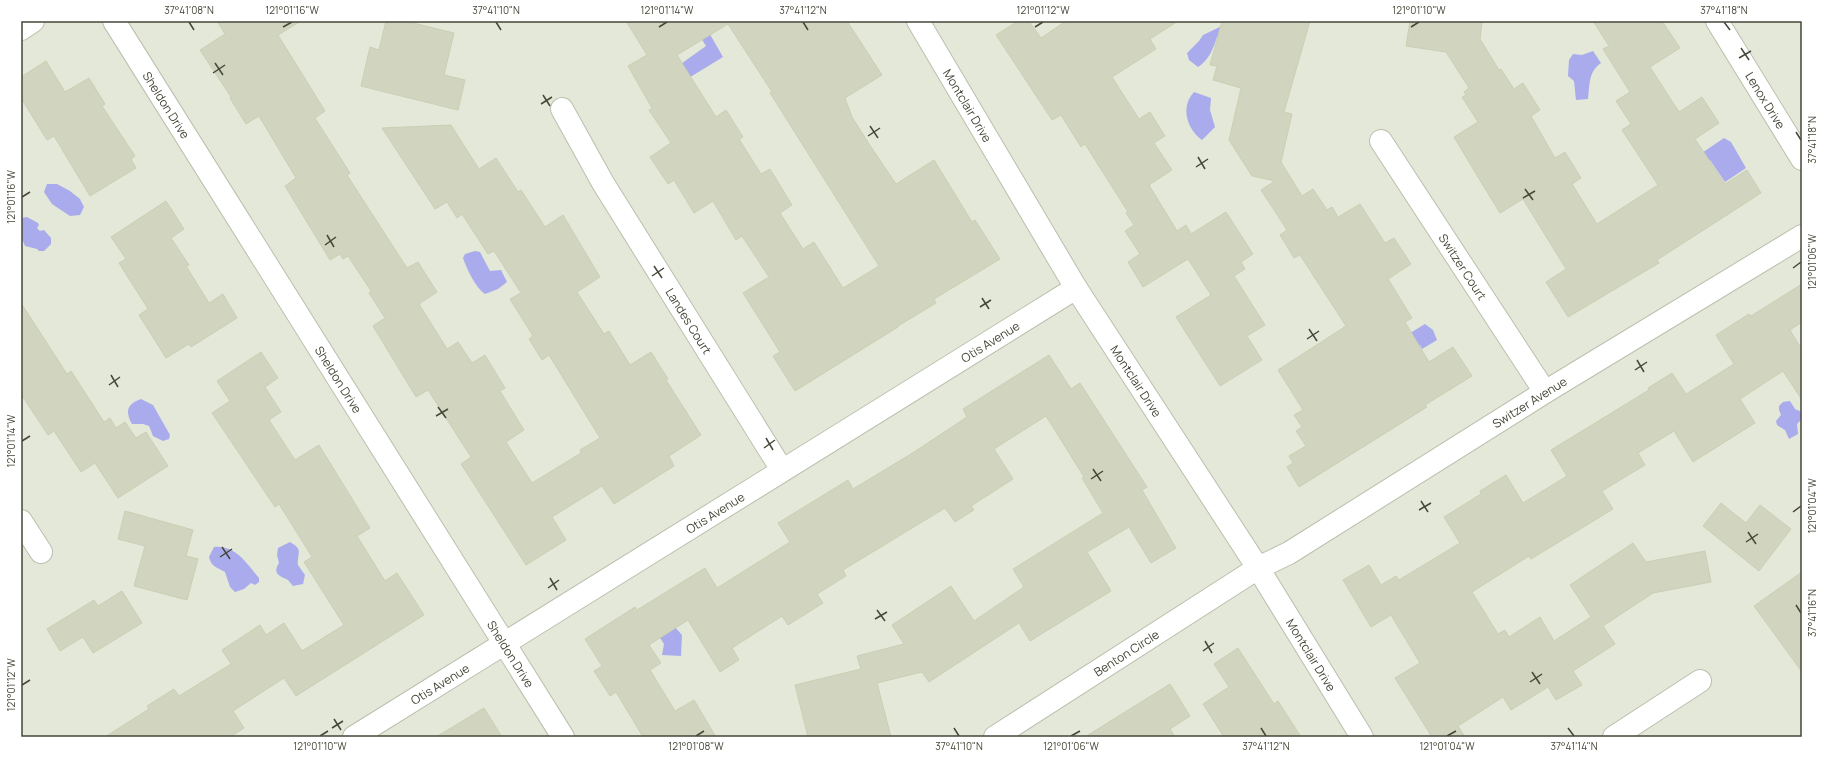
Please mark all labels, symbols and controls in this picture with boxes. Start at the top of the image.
text: 37°41'08"N [164,3,214,17]
text: 121°01'16"W [265,3,319,17]
text: 37°41'10"N [472,3,520,17]
text: 121°01'14"W [641,3,694,17]
text: 37°41'12"N [779,3,827,17]
text: 121°01'12"W [1016,3,1070,17]
text: 121°01'10"W [1392,3,1446,17]
text: 37°41'18"N [1700,3,1748,17]
street label: Montclair Drive [940,66,996,145]
street label: Sheldon Drive [139,68,194,142]
street label: Lenox Drive [1742,69,1790,132]
text: 37°41'18"N [1805,116,1819,164]
text: 121°01'16"W [4,170,18,224]
street label: Switzer Court [1435,230,1491,303]
text: 121°01'06"W [1805,233,1819,290]
street label: Landes Court [662,285,716,357]
street label: Otis Avenue [957,317,1023,366]
street label: Montclair Drive [1107,342,1166,420]
street label: Sheldon Drive [311,343,366,416]
street label: Switzer Avenue [1489,372,1570,432]
text: 121°01'14"W [4,414,18,467]
text: 121°01'04"W [1805,478,1819,534]
street label: Otis Avenue [682,488,747,537]
text: 37°41'16"N [1805,589,1819,637]
street label: Montclair Drive [1282,615,1340,694]
street label: Sheldon Drive [483,617,538,691]
street label: Benton Circle [1090,625,1162,680]
text: 121°01'12"W [4,658,18,712]
street label: Otis Avenue [407,659,472,708]
text: 121°01'10"W [293,739,347,753]
text: 121°01'08"W [668,739,724,753]
text: 37°41'10"N [935,739,983,753]
text: 121°01'06"W [1043,739,1100,753]
text: 37°41'12"N [1242,739,1290,753]
text: 121°01'04"W [1419,739,1475,753]
text: 37°41'14"N [1550,739,1598,753]

